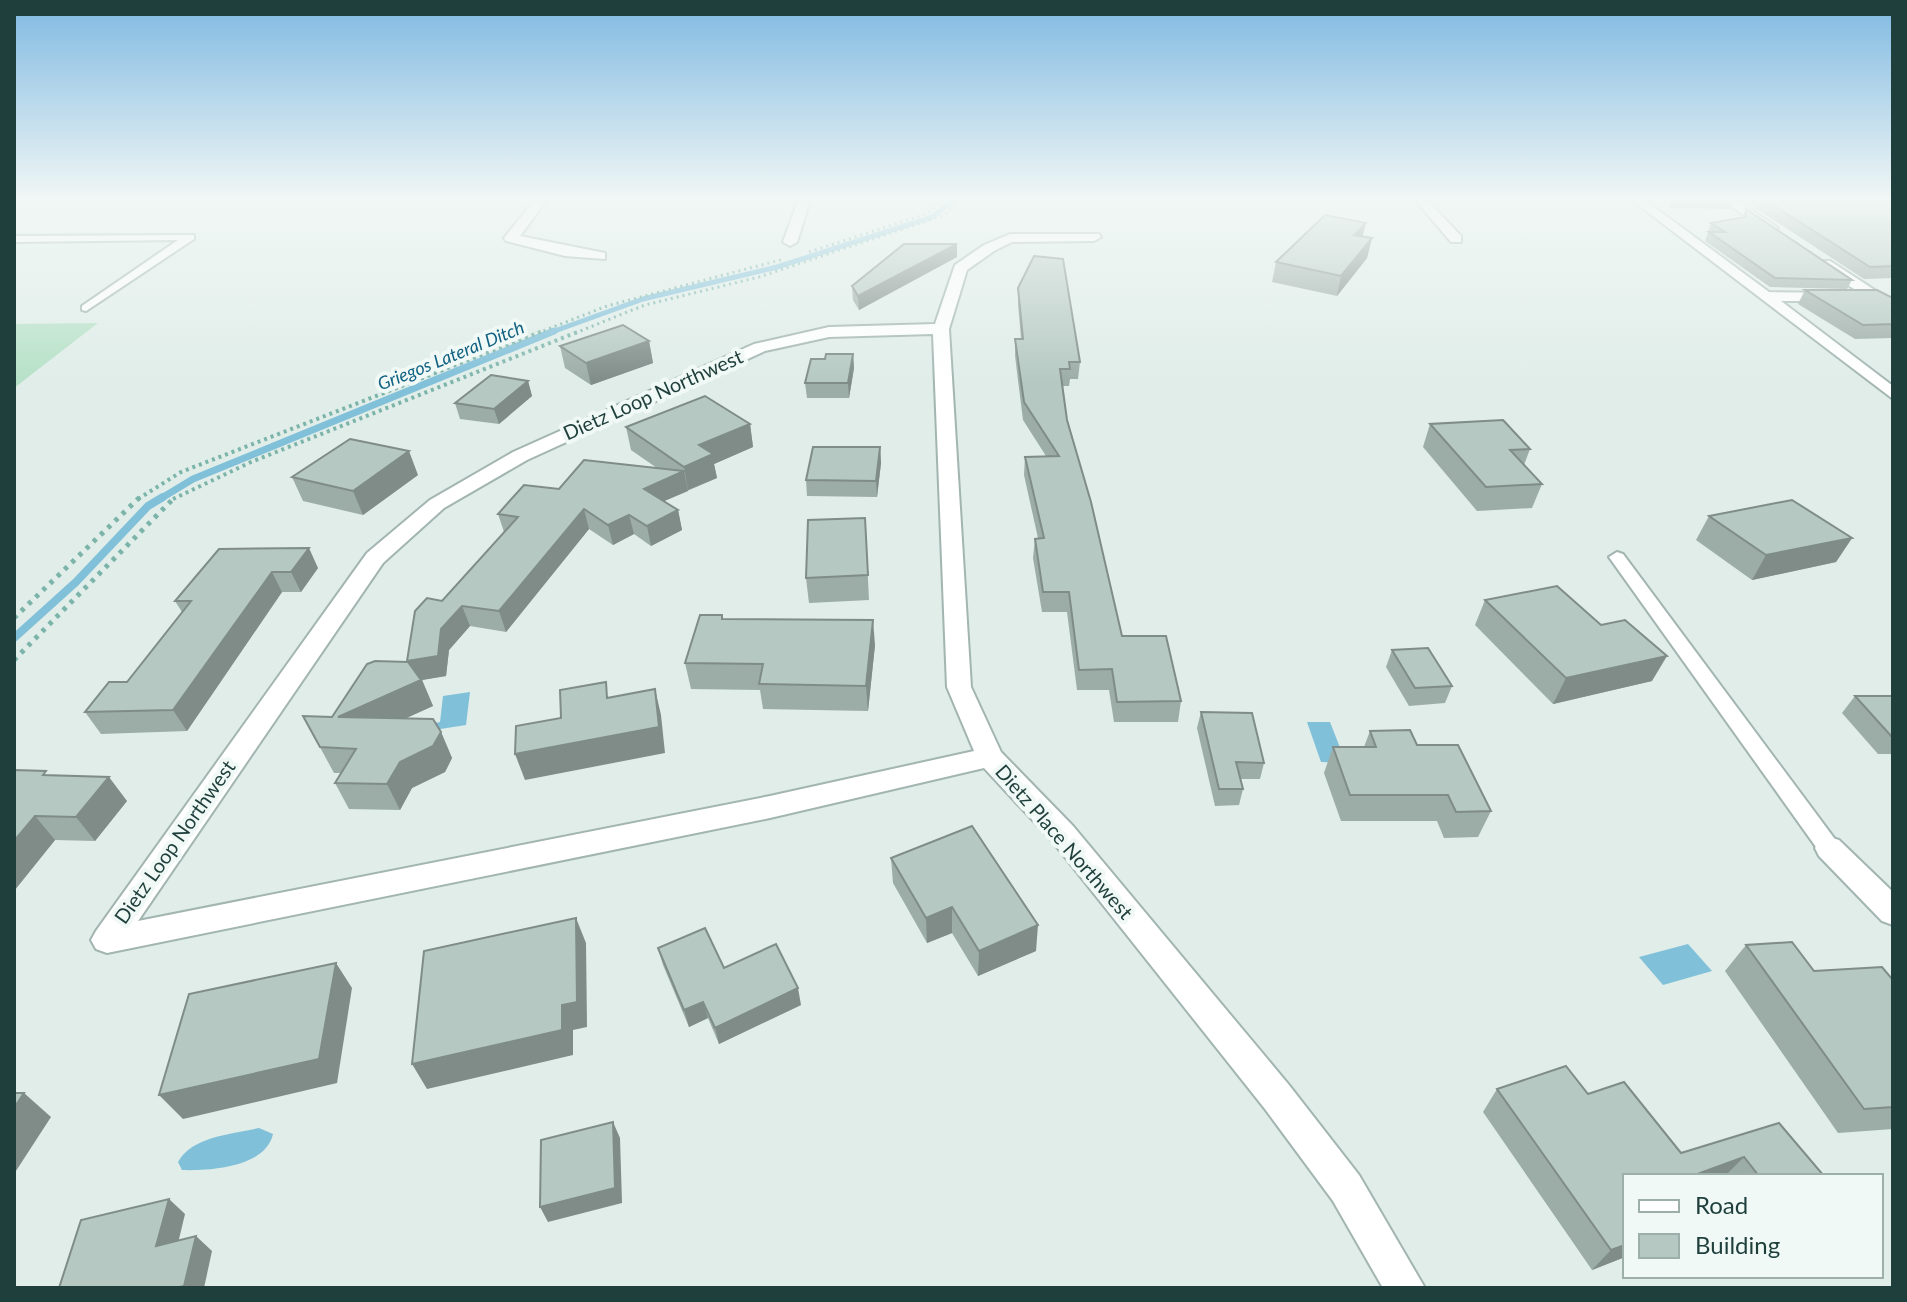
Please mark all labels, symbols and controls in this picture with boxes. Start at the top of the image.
water label: Griegos Lateral Ditch [374,316,527,395]
street label: Dietz Loop Northwest [559,344,746,445]
street label: Dietz Loop Northwest [109,755,240,928]
street label: Dietz Place Northwest [991,759,1138,924]
legend [1623,1174,1883,1278]
text: Road [1695,1190,1748,1219]
text: Building [1695,1230,1780,1259]

